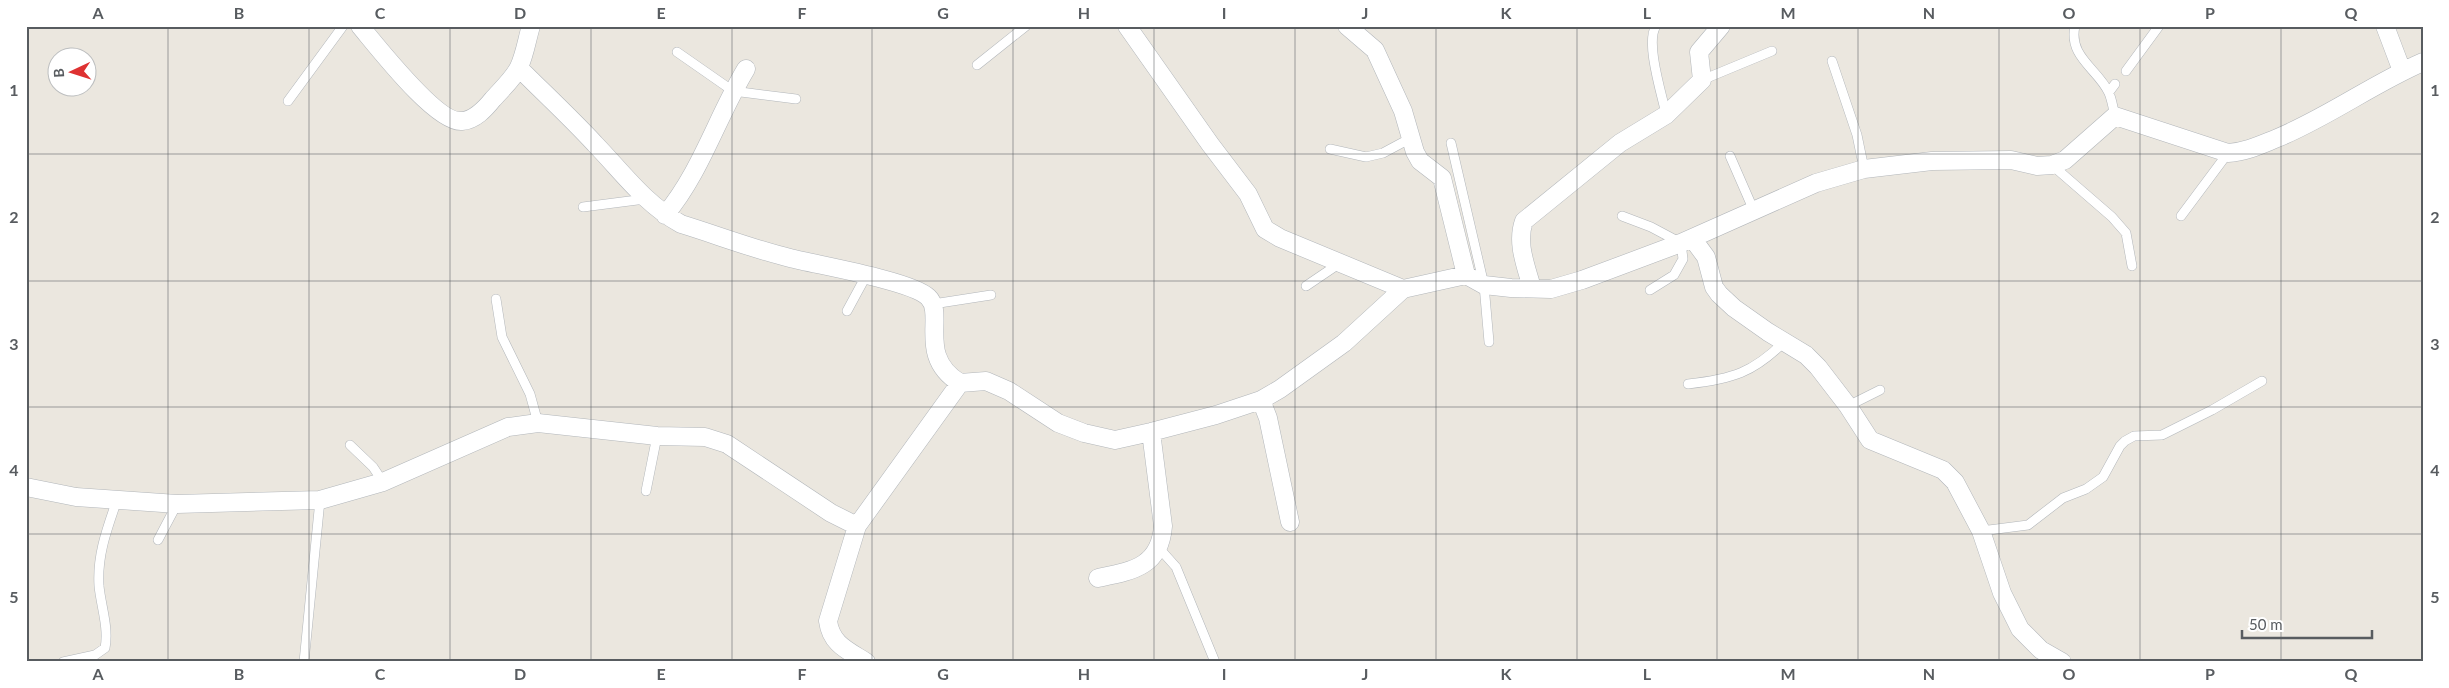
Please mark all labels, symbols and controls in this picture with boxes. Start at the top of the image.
text: A [91,3,104,22]
text: B [234,3,244,22]
text: C [375,3,386,22]
text: D [514,3,526,22]
text: E [656,3,666,22]
text: F [797,3,807,22]
text: G [937,3,949,22]
text: H [1078,3,1090,22]
text: I [1222,3,1226,22]
text: J [1362,3,1368,22]
text: K [1501,3,1513,22]
text: L [1643,3,1652,22]
text: M [1780,3,1796,22]
text: N [1923,3,1935,22]
text: O [2063,3,2076,22]
text: P [2205,3,2215,22]
text: Q [2345,3,2358,22]
north arrow [48,48,98,98]
text: B [50,68,67,78]
text: 1 [9,80,19,99]
text: 1 [2430,80,2440,99]
text: 2 [9,207,19,226]
text: 2 [2430,207,2440,226]
text: 3 [9,334,19,353]
text: 3 [2430,334,2440,353]
text: 4 [9,460,19,479]
text: 4 [2430,460,2440,479]
text: 5 [9,587,19,606]
text: 5 [2430,587,2440,606]
scale bar [2242,608,2372,640]
text: 50 m [2249,615,2283,633]
text: A [91,664,104,683]
text: B [234,664,244,683]
text: C [375,664,386,683]
text: D [514,664,526,683]
text: E [656,664,666,683]
text: F [797,664,807,683]
text: G [937,664,949,683]
text: H [1078,664,1090,683]
text: I [1222,664,1226,683]
text: J [1362,664,1368,683]
text: K [1501,664,1513,683]
text: L [1643,664,1652,683]
text: M [1780,664,1796,683]
text: N [1923,664,1935,683]
text: O [2063,664,2076,683]
text: P [2205,664,2215,683]
text: Q [2345,664,2358,683]

